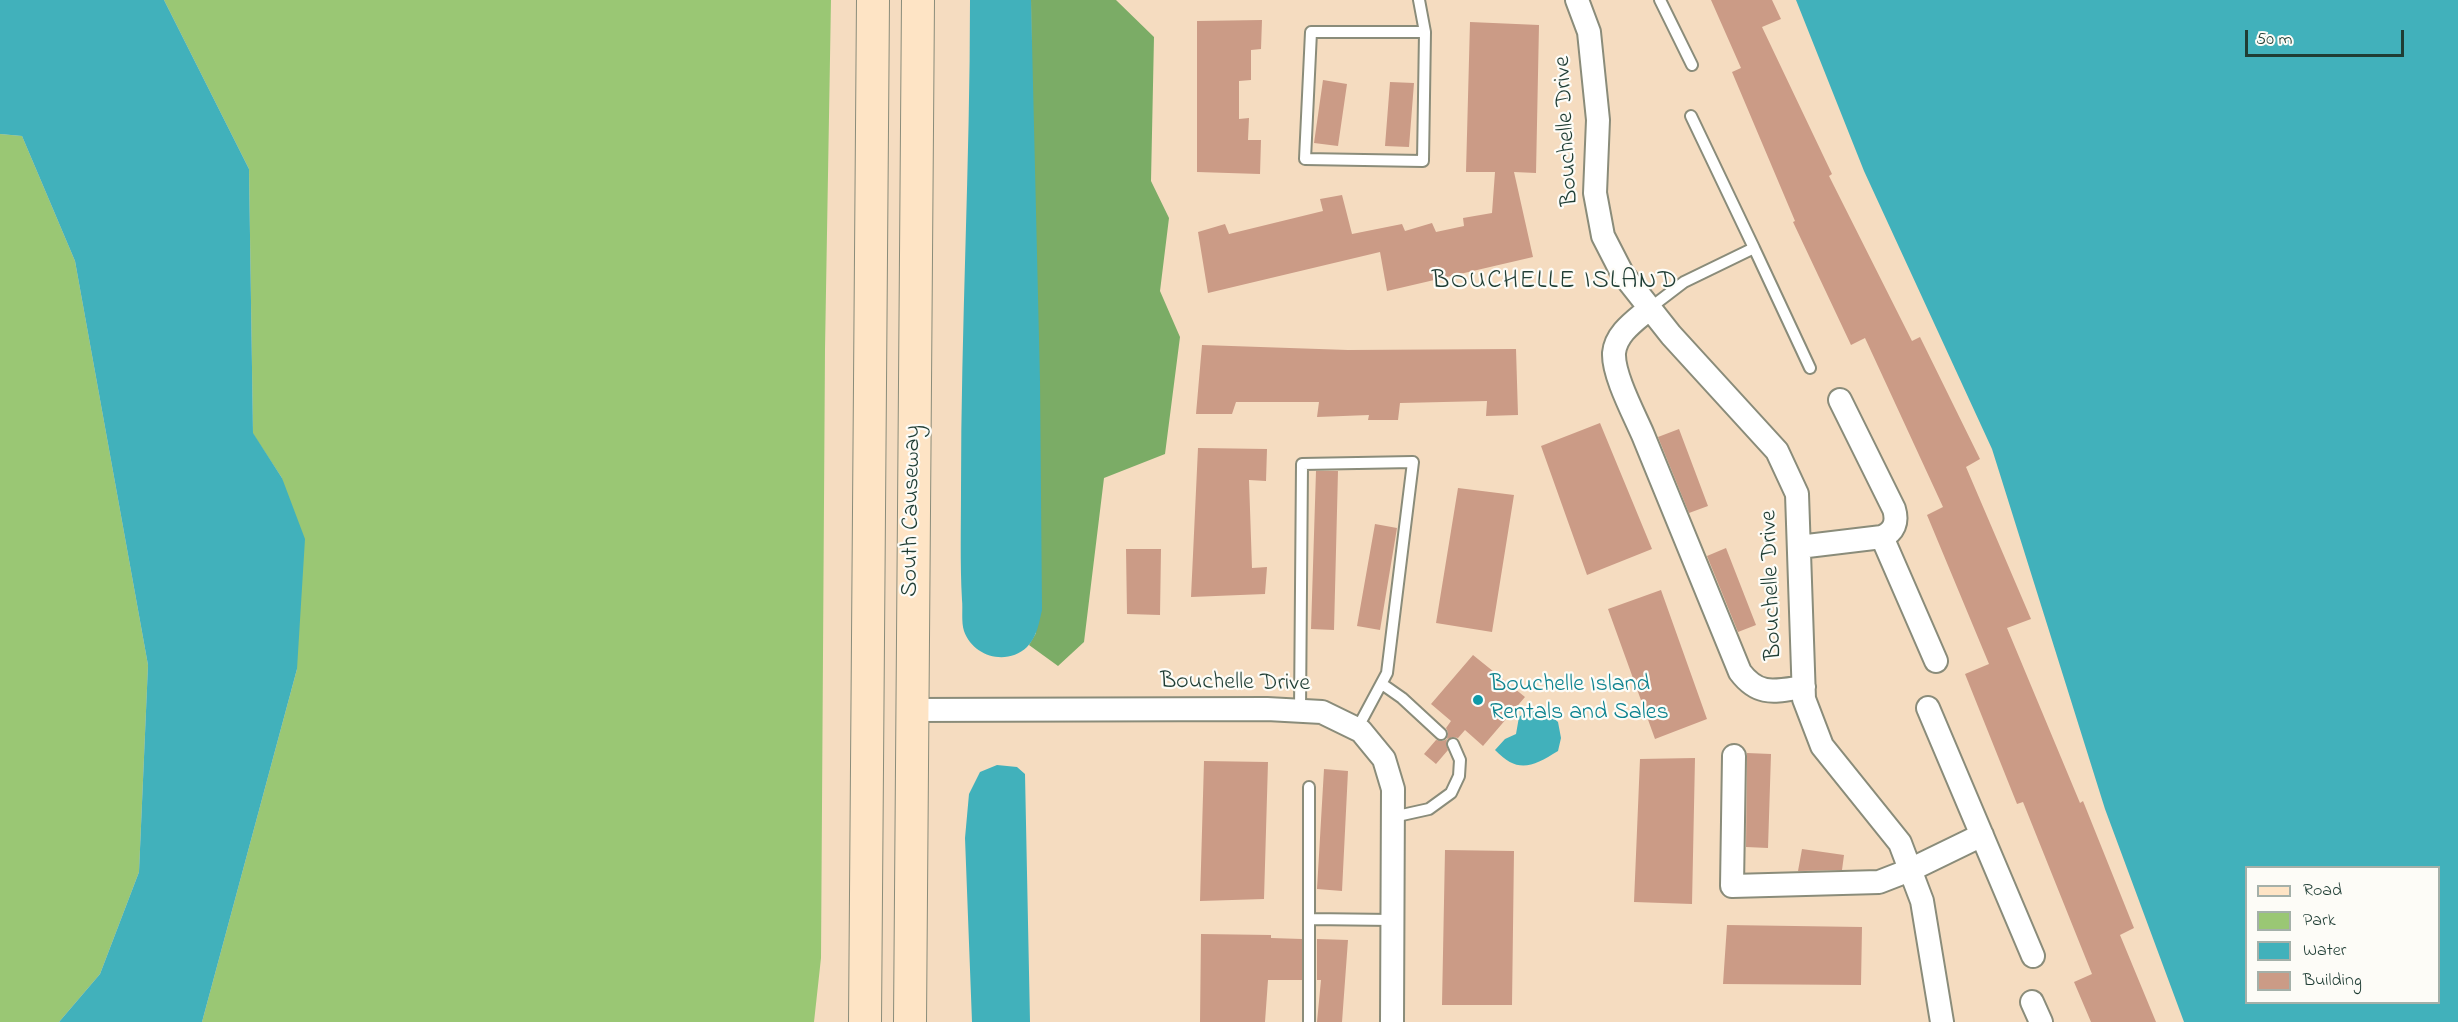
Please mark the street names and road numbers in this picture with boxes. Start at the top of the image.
street label: Bouchelle Drive [1550,55,1586,207]
street label: South Causeway [897,425,929,597]
street label: Bouchelle Drive [1756,510,1790,660]
street label: Bouchelle Drive [1160,668,1310,700]

